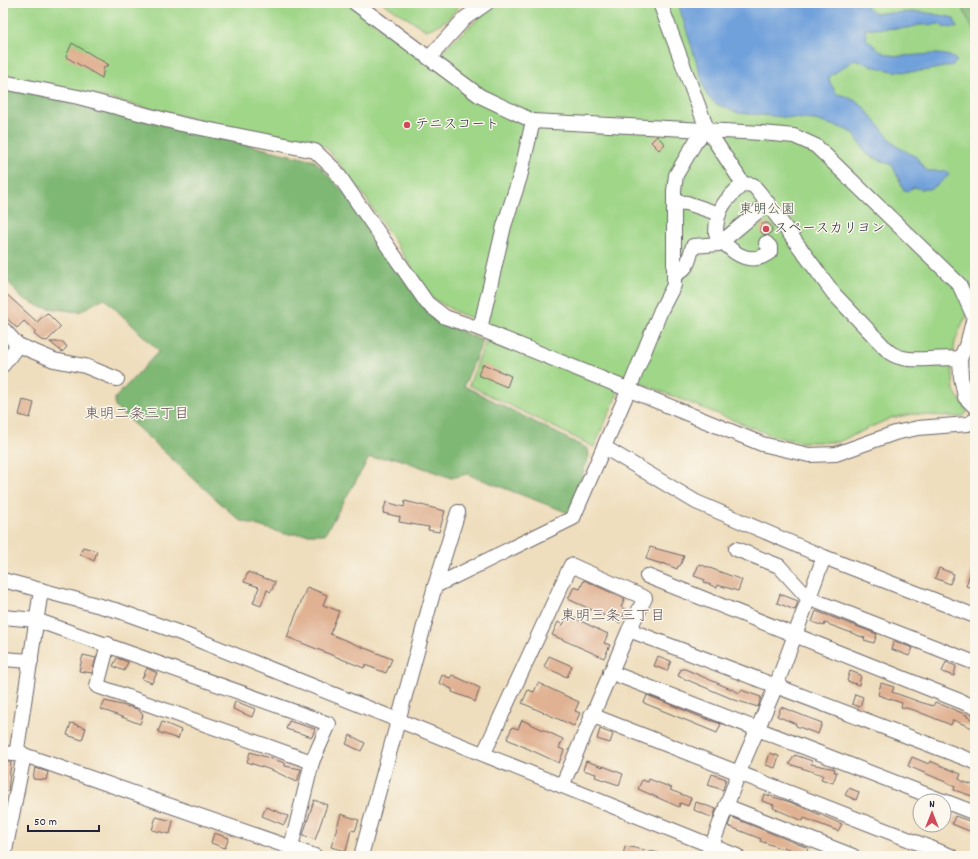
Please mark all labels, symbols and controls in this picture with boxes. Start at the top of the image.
place label: テニスコート [415,115,499,135]
marker: テニスコート [402,120,412,130]
park label: 東明公園 [739,200,795,220]
place label: スペースカリヨン [774,219,885,239]
marker: スペースカリヨン [761,224,771,234]
district label: 東明二条三丁目 [84,404,190,426]
district label: 東明三条三丁目 [560,606,666,628]
north arrow [912,793,952,833]
text: N [929,797,935,813]
scale bar [28,807,99,833]
text: 50 m [34,814,57,831]

